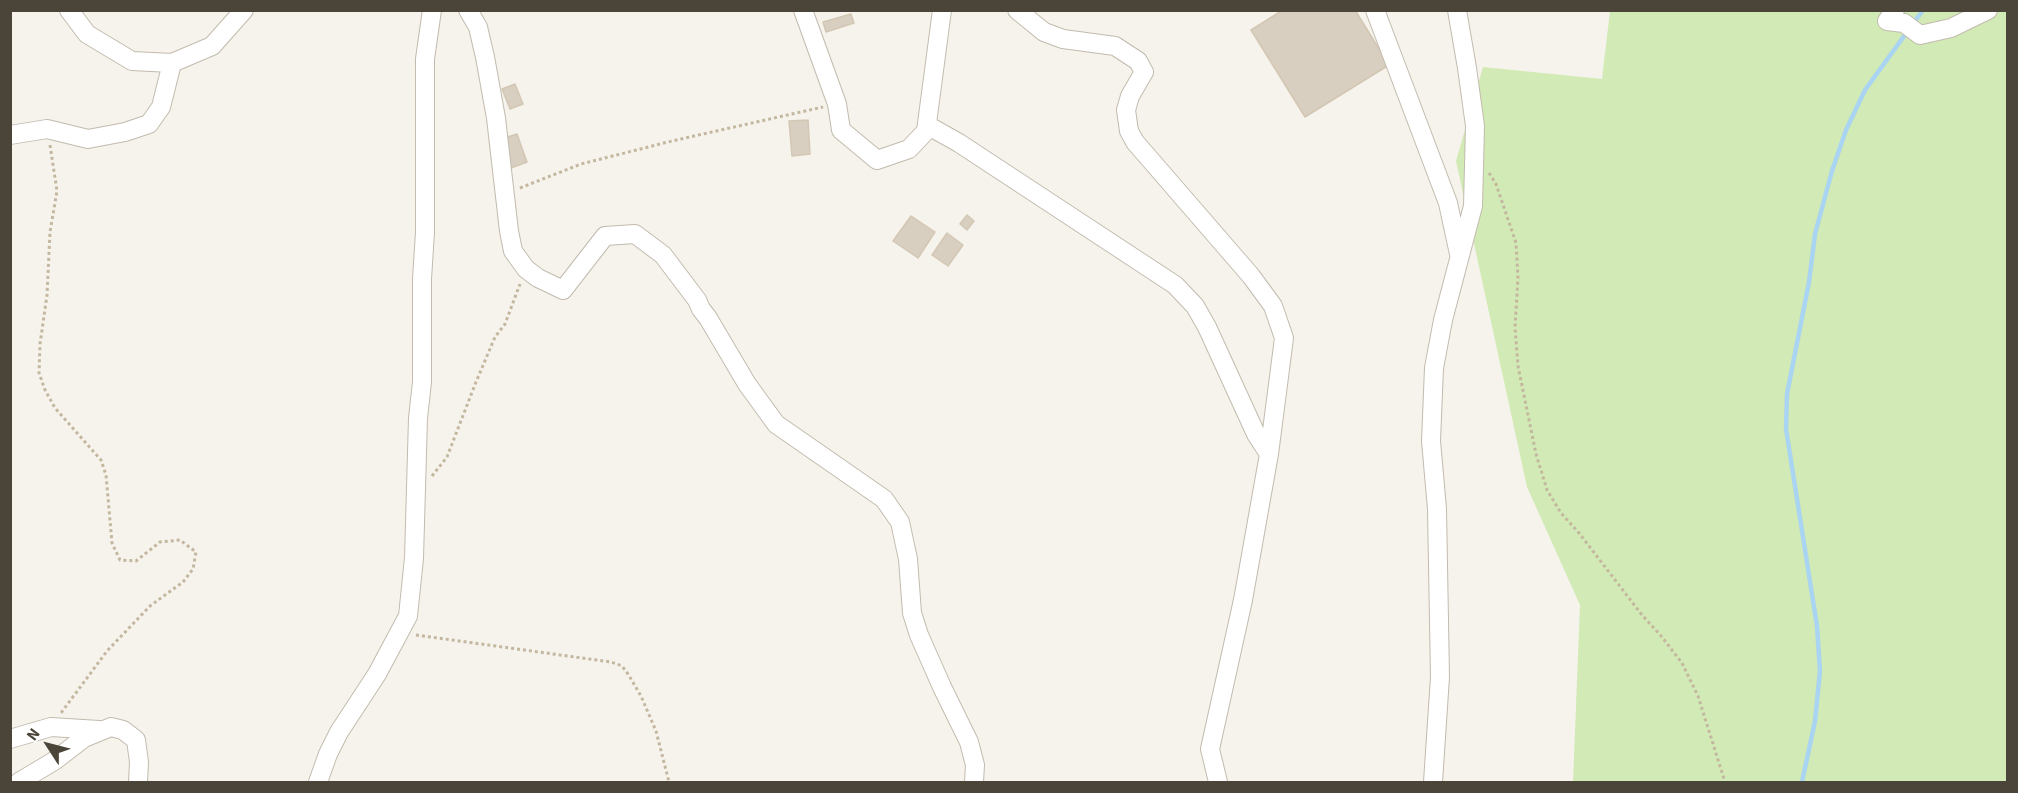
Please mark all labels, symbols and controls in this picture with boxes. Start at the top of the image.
north arrow [18,715,78,775]
text: N [21,724,45,745]

